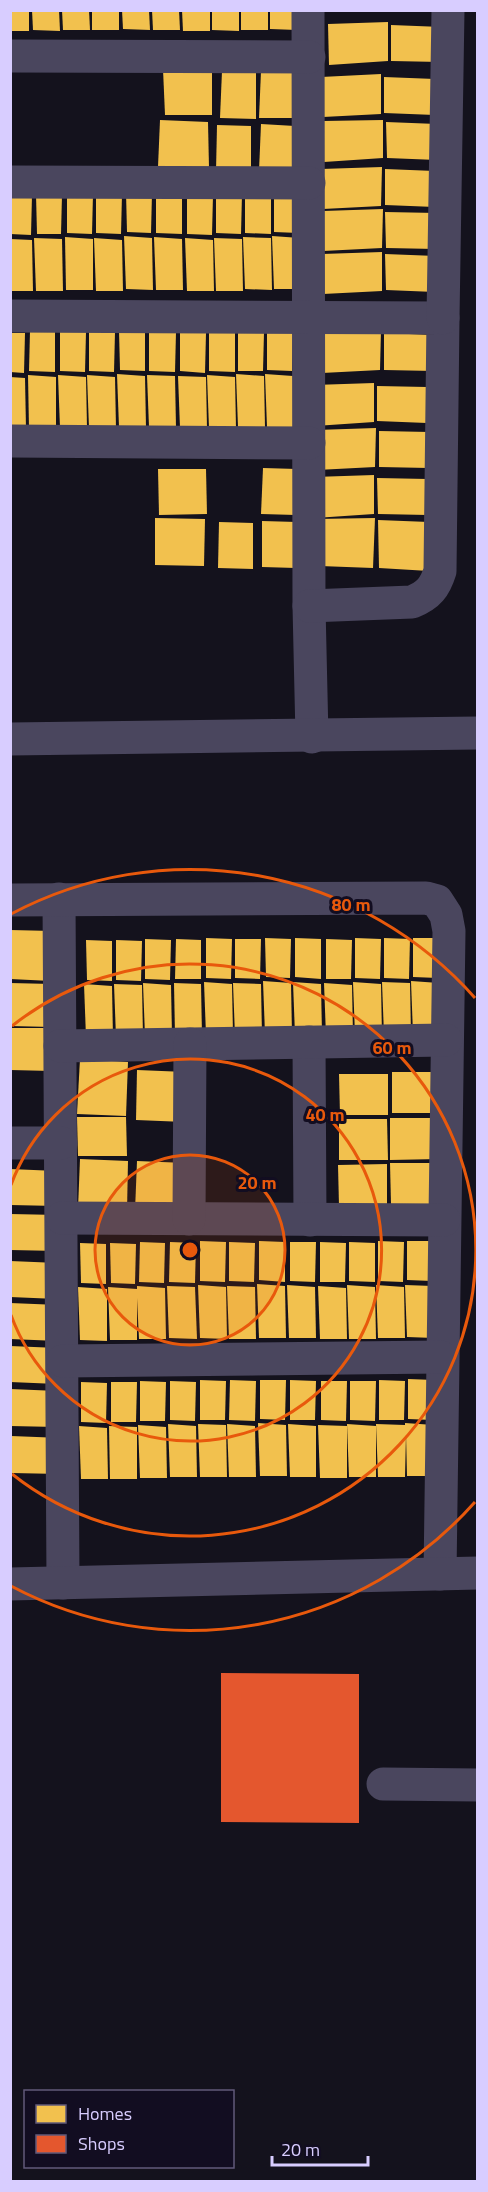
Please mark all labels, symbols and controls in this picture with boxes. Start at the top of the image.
text: 80 m [331,891,371,918]
text: 60 m [372,1034,412,1061]
text: 40 m [305,1101,345,1128]
text: 20 m [237,1169,277,1196]
centre of rings [180,1240,200,1260]
legend [24,2090,234,2168]
text: Homes [78,2100,132,2127]
scale bar [272,2129,368,2167]
text: Shops [78,2130,125,2157]
text: 20 m [281,2136,320,2163]

